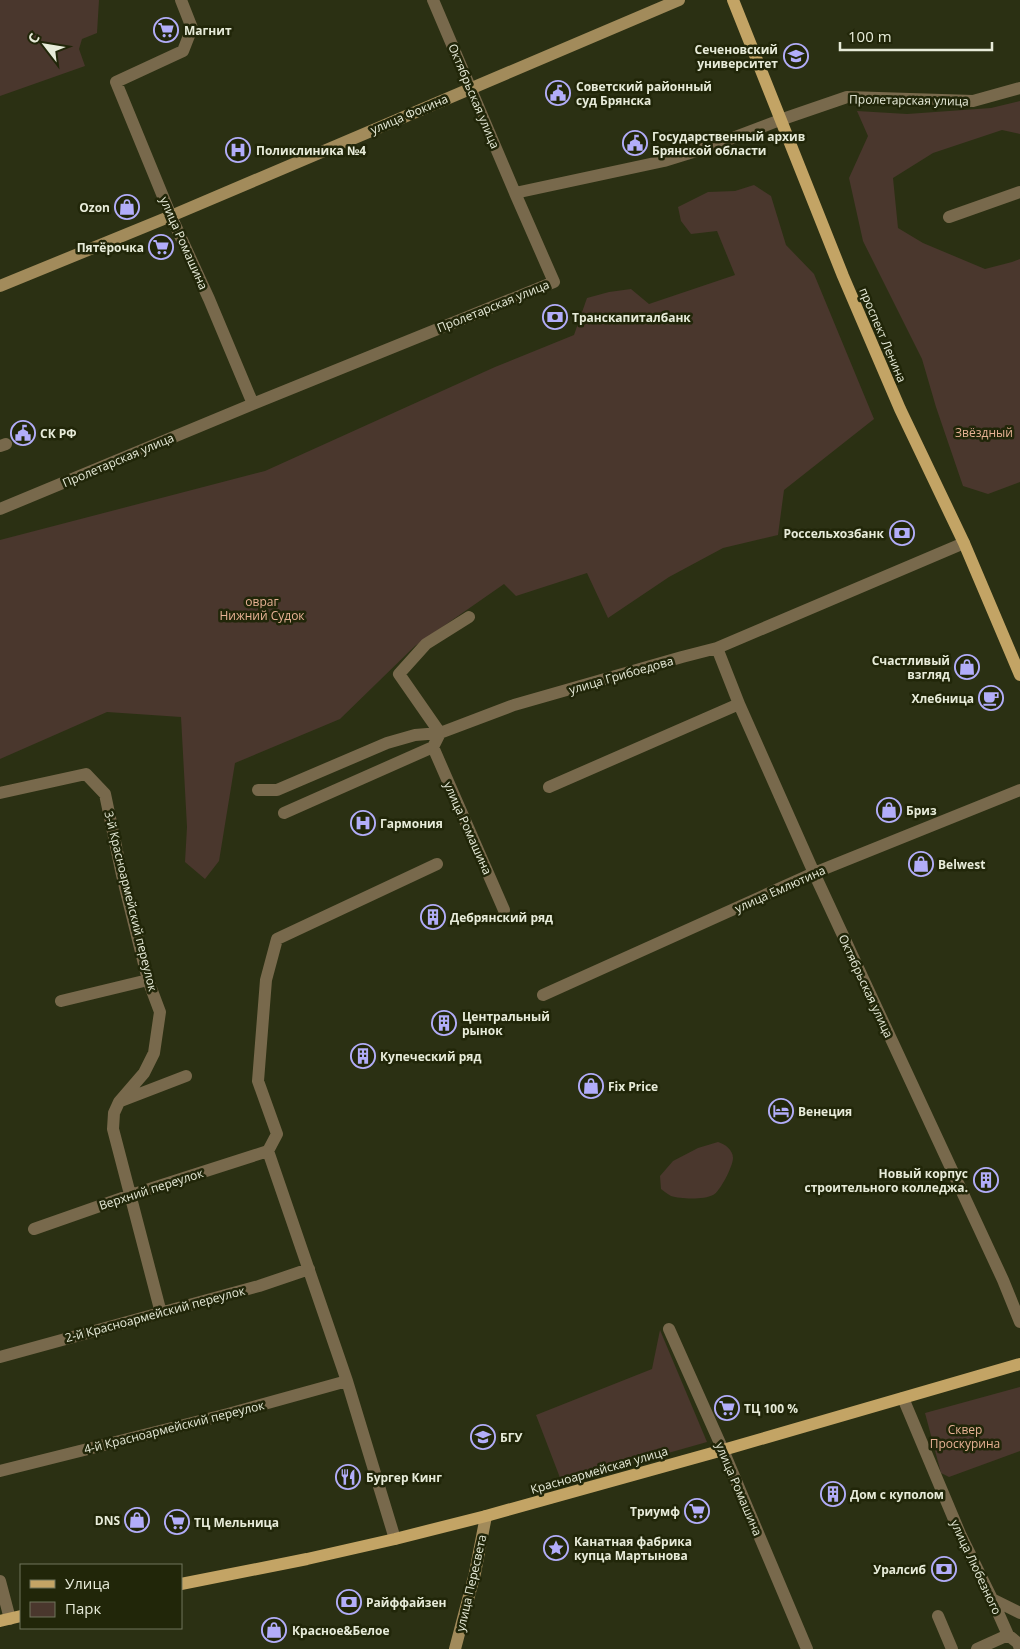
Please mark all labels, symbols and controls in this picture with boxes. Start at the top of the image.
supermarket icon: Магнит [153,17,179,43]
north arrow [20,20,70,70]
scale bar [840,20,992,52]
place label: Магнит [184,22,232,39]
text: 100 m [848,26,892,46]
text: С [23,29,44,47]
street label: Октябрьская улица [444,41,504,151]
place label: Сеченовский университет [694,41,778,72]
school or university icon: Сеченовский университет [783,43,809,69]
place label: Советский районный суд Брянска [576,78,712,109]
public building icon: Советский районный суд Брянска [545,80,571,106]
street label: улица Фокина [368,90,450,138]
street label: Пролетарская улица [849,90,969,110]
place label: Государственный архив Брянской области [652,128,805,159]
public building icon: Государственный архив Брянской области [622,130,648,156]
hospital icon: Поликлиника №4 [225,137,251,163]
place label: Поликлиника №4 [256,142,366,159]
shop icon: Ozon [114,194,140,220]
street label: улица Ромашина [156,194,212,292]
place label: Ozon [79,199,110,216]
supermarket icon: Пятёрочка [148,234,174,260]
place label: Пятёрочка [77,239,144,256]
street label: Пролетарская улица [434,276,552,336]
street label: проспект Ленина [855,285,911,385]
bank icon: Транскапиталбанк [542,304,568,330]
place label: Транскапиталбанк [572,309,691,326]
public building icon: СК РФ [10,420,36,446]
park label: Звёздный [955,424,1013,441]
place label: СК РФ [40,425,77,442]
street label: Пролетарская улица [60,429,176,491]
bank icon: Россельхозбанк [889,520,915,546]
place label: Россельхозбанк [783,525,885,542]
park label: овраг Нижний Судок [219,593,305,624]
street label: улица Грибоедова [567,652,675,698]
place label: Счастливый взгляд [872,652,950,683]
shop icon: Счастливый взгляд [954,654,980,680]
cafe icon: Хлебница [978,685,1004,711]
place label: Хлебница [912,690,974,707]
street label: улица Ромашина [440,779,496,877]
shop icon: Бриз [876,797,902,823]
place label: Бриз [906,802,937,819]
street label: 3-й Красноармейский переулок [100,809,162,994]
hospital icon: Гармония [350,810,376,836]
place label: Гармония [380,815,443,832]
shop icon: Belwest [908,851,934,877]
place label: Belwest [938,856,985,873]
street label: улица Емлютина [732,861,828,917]
building icon: Дебрянский ряд [420,904,446,930]
place label: Дебрянский ряд [450,909,553,926]
street label: Октябрьская улица [835,931,897,1041]
place label: Центральный рынок [462,1008,550,1039]
building icon: Центральный рынок [431,1010,457,1036]
building icon: Купеческий ряд [350,1043,376,1069]
place label: Купеческий ряд [380,1048,481,1065]
shop icon: Fix Price [578,1073,604,1099]
place label: Fix Price [608,1078,658,1095]
hotel icon: Венеция [768,1098,794,1124]
place label: Венеция [798,1103,852,1120]
street label: Верхний переулок [97,1164,206,1214]
place label: Новый корпус строительного колледжа. [804,1165,968,1196]
building icon: Новый корпус строительного колледжа. [973,1167,999,1193]
street label: 2-й Красноармейский переулок [63,1282,248,1346]
supermarket icon: ТЦ 100 % [714,1395,740,1421]
street label: 4-й Красноармейский переулок [82,1396,267,1458]
place label: ТЦ 100 % [744,1400,798,1417]
park label: Сквер Проскурина [930,1421,1000,1452]
school or university icon: БГУ [470,1424,496,1450]
place label: БГУ [500,1429,522,1446]
street label: улица Ромашина [712,1440,766,1538]
street label: Красноармейская улица [528,1442,670,1498]
restaurant icon: Бургер Кинг [335,1464,361,1490]
place label: Бургер Кинг [366,1469,442,1486]
building icon: Дом с куполом [820,1481,846,1507]
place label: Дом с куполом [850,1486,944,1503]
supermarket icon: Триумф [684,1498,710,1524]
place label: Триумф [630,1503,680,1520]
shop icon: DNS [124,1507,150,1533]
supermarket icon: ТЦ Мельница [164,1509,190,1535]
place label: DNS [95,1512,120,1529]
place label: ТЦ Мельница [194,1514,279,1531]
street label: улица Любезного [947,1517,1005,1617]
street label: улица Пересвета [452,1533,490,1633]
place label: Канатная фабрика купца Мартынова [574,1533,692,1564]
place icon: Канатная фабрика купца Мартынова [543,1535,569,1561]
bank icon: Уралсиб [931,1556,957,1582]
place label: Уралсиб [873,1561,926,1578]
legend [20,1564,182,1629]
text: Улица [65,1573,110,1593]
bank icon: Райффайзен [336,1589,362,1615]
place label: Райффайзен [366,1594,447,1611]
text: Парк [65,1598,101,1618]
shop icon: Красное&Белое [261,1617,287,1643]
place label: Красное&Белое [292,1622,390,1639]

